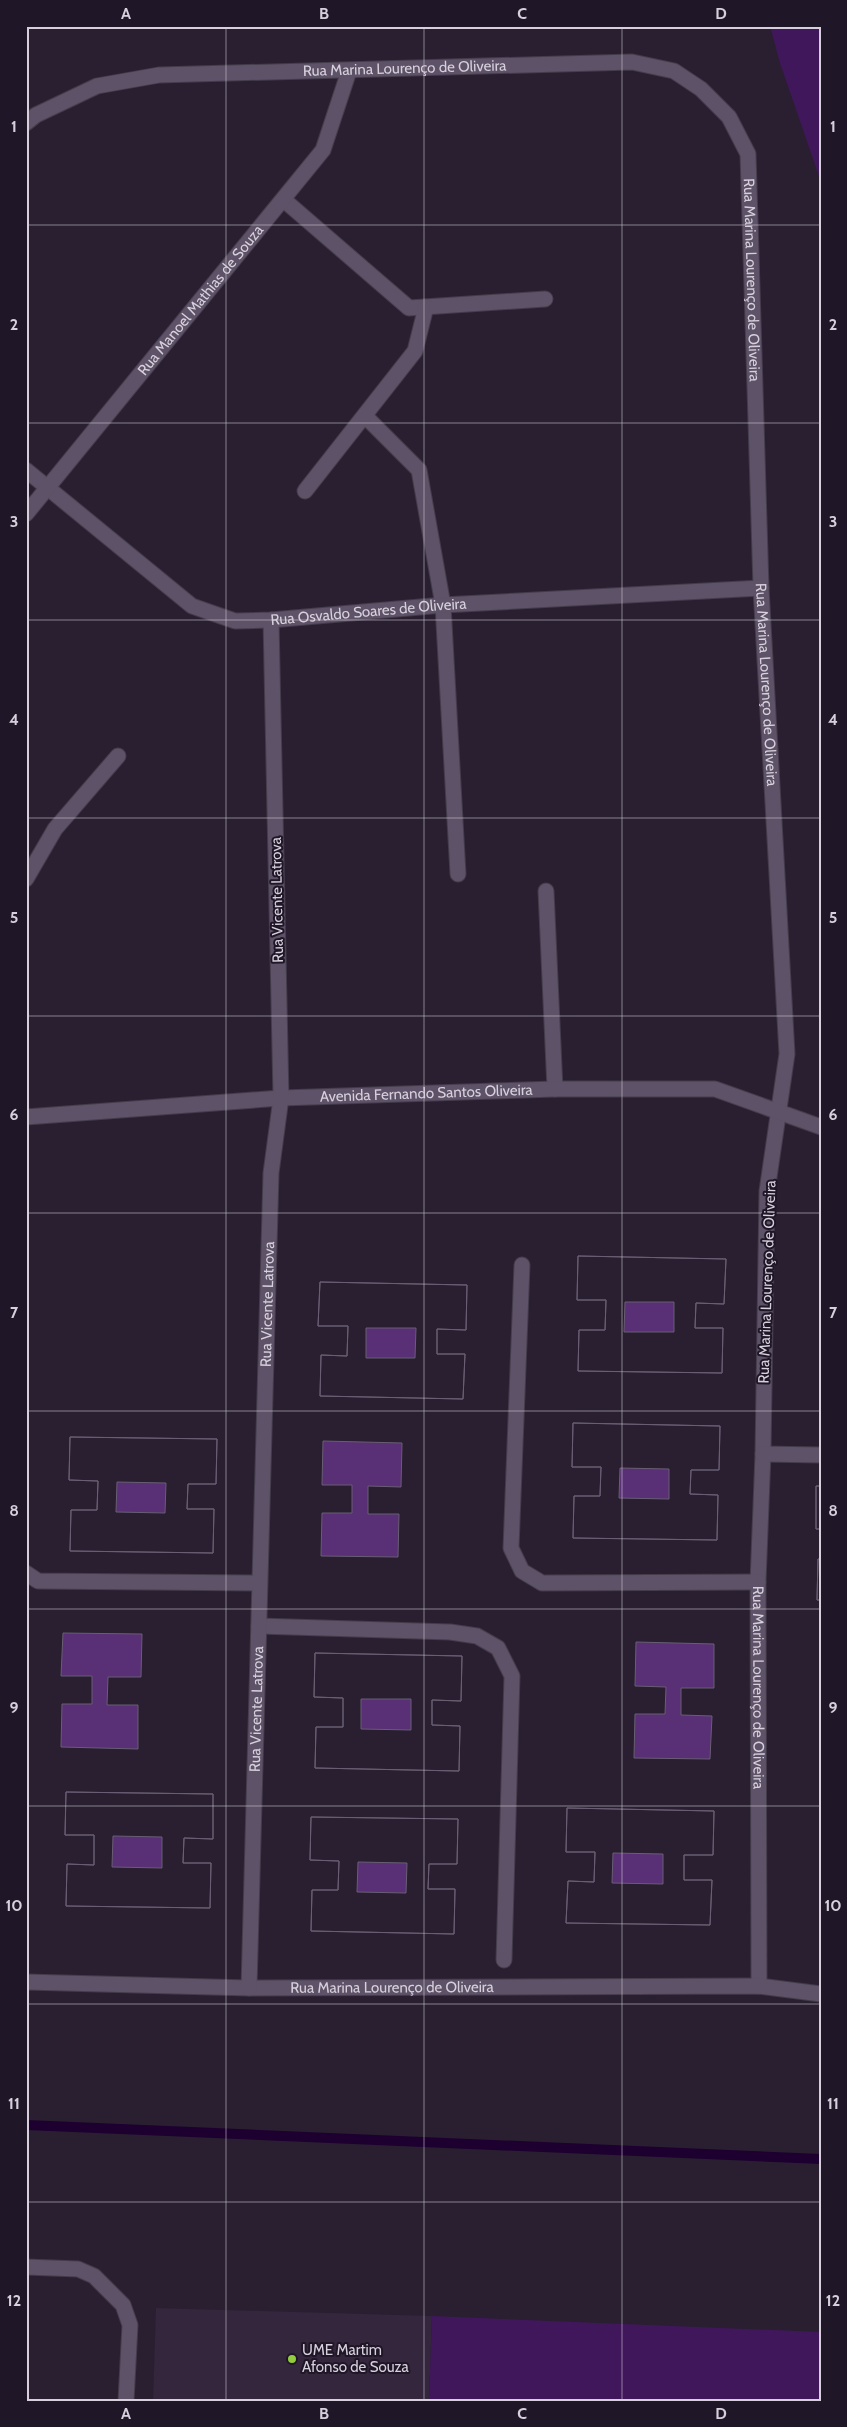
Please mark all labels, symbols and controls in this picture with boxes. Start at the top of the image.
text: A [121,4,131,23]
text: B [319,4,329,23]
text: C [517,4,527,23]
text: D [715,4,727,23]
street label: Rua Marina Lourenço de Oliveira [303,56,507,80]
text: 1 [11,117,17,136]
text: 1 [830,117,836,136]
street label: Rua Marina Lourenço de Oliveira [740,178,764,383]
street label: Rua Manoel Mathias de Souza [134,221,268,379]
text: 2 [10,315,18,334]
text: 2 [829,315,837,334]
text: 3 [10,512,18,531]
text: 3 [829,512,837,531]
street label: Rua Marina Lourenço de Oliveira [752,583,781,787]
street label: Rua Osvaldo Soares de Oliveira [270,595,468,629]
text: 4 [9,710,19,729]
text: 4 [828,710,838,729]
street label: Rua Vicente Latrova [267,836,287,963]
text: 5 [10,908,18,927]
text: 5 [829,908,837,927]
street label: Avenida Fernando Santos Oliveira [320,1081,534,1106]
text: 6 [10,1105,19,1124]
text: 6 [829,1105,838,1124]
street label: Rua Marina Lourenço de Oliveira [754,1179,780,1384]
street label: Rua Vicente Latrova [257,1240,278,1367]
text: 7 [10,1303,19,1322]
text: 7 [829,1303,838,1322]
text: 8 [9,1501,19,1520]
text: 8 [828,1501,838,1520]
street label: Rua Marina Lourenço de Oliveira [749,1586,768,1790]
street label: Rua Vicente Latrova [246,1645,267,1772]
text: 9 [10,1698,19,1717]
text: 9 [829,1698,838,1717]
text: 10 [5,1896,23,1915]
text: 10 [824,1896,842,1915]
street label: Rua Marina Lourenço de Oliveira [290,1978,495,1997]
text: 11 [8,2094,20,2113]
text: 11 [827,2094,839,2113]
text: 12 [7,2291,21,2310]
text: 12 [826,2291,840,2310]
place label: UME Martim Afonso de Souza [302,2341,410,2376]
marker: UME Martim Afonso de Souza [286,2353,298,2365]
text: A [121,2404,131,2423]
text: B [319,2404,329,2423]
text: C [517,2404,527,2423]
text: D [715,2404,727,2423]

